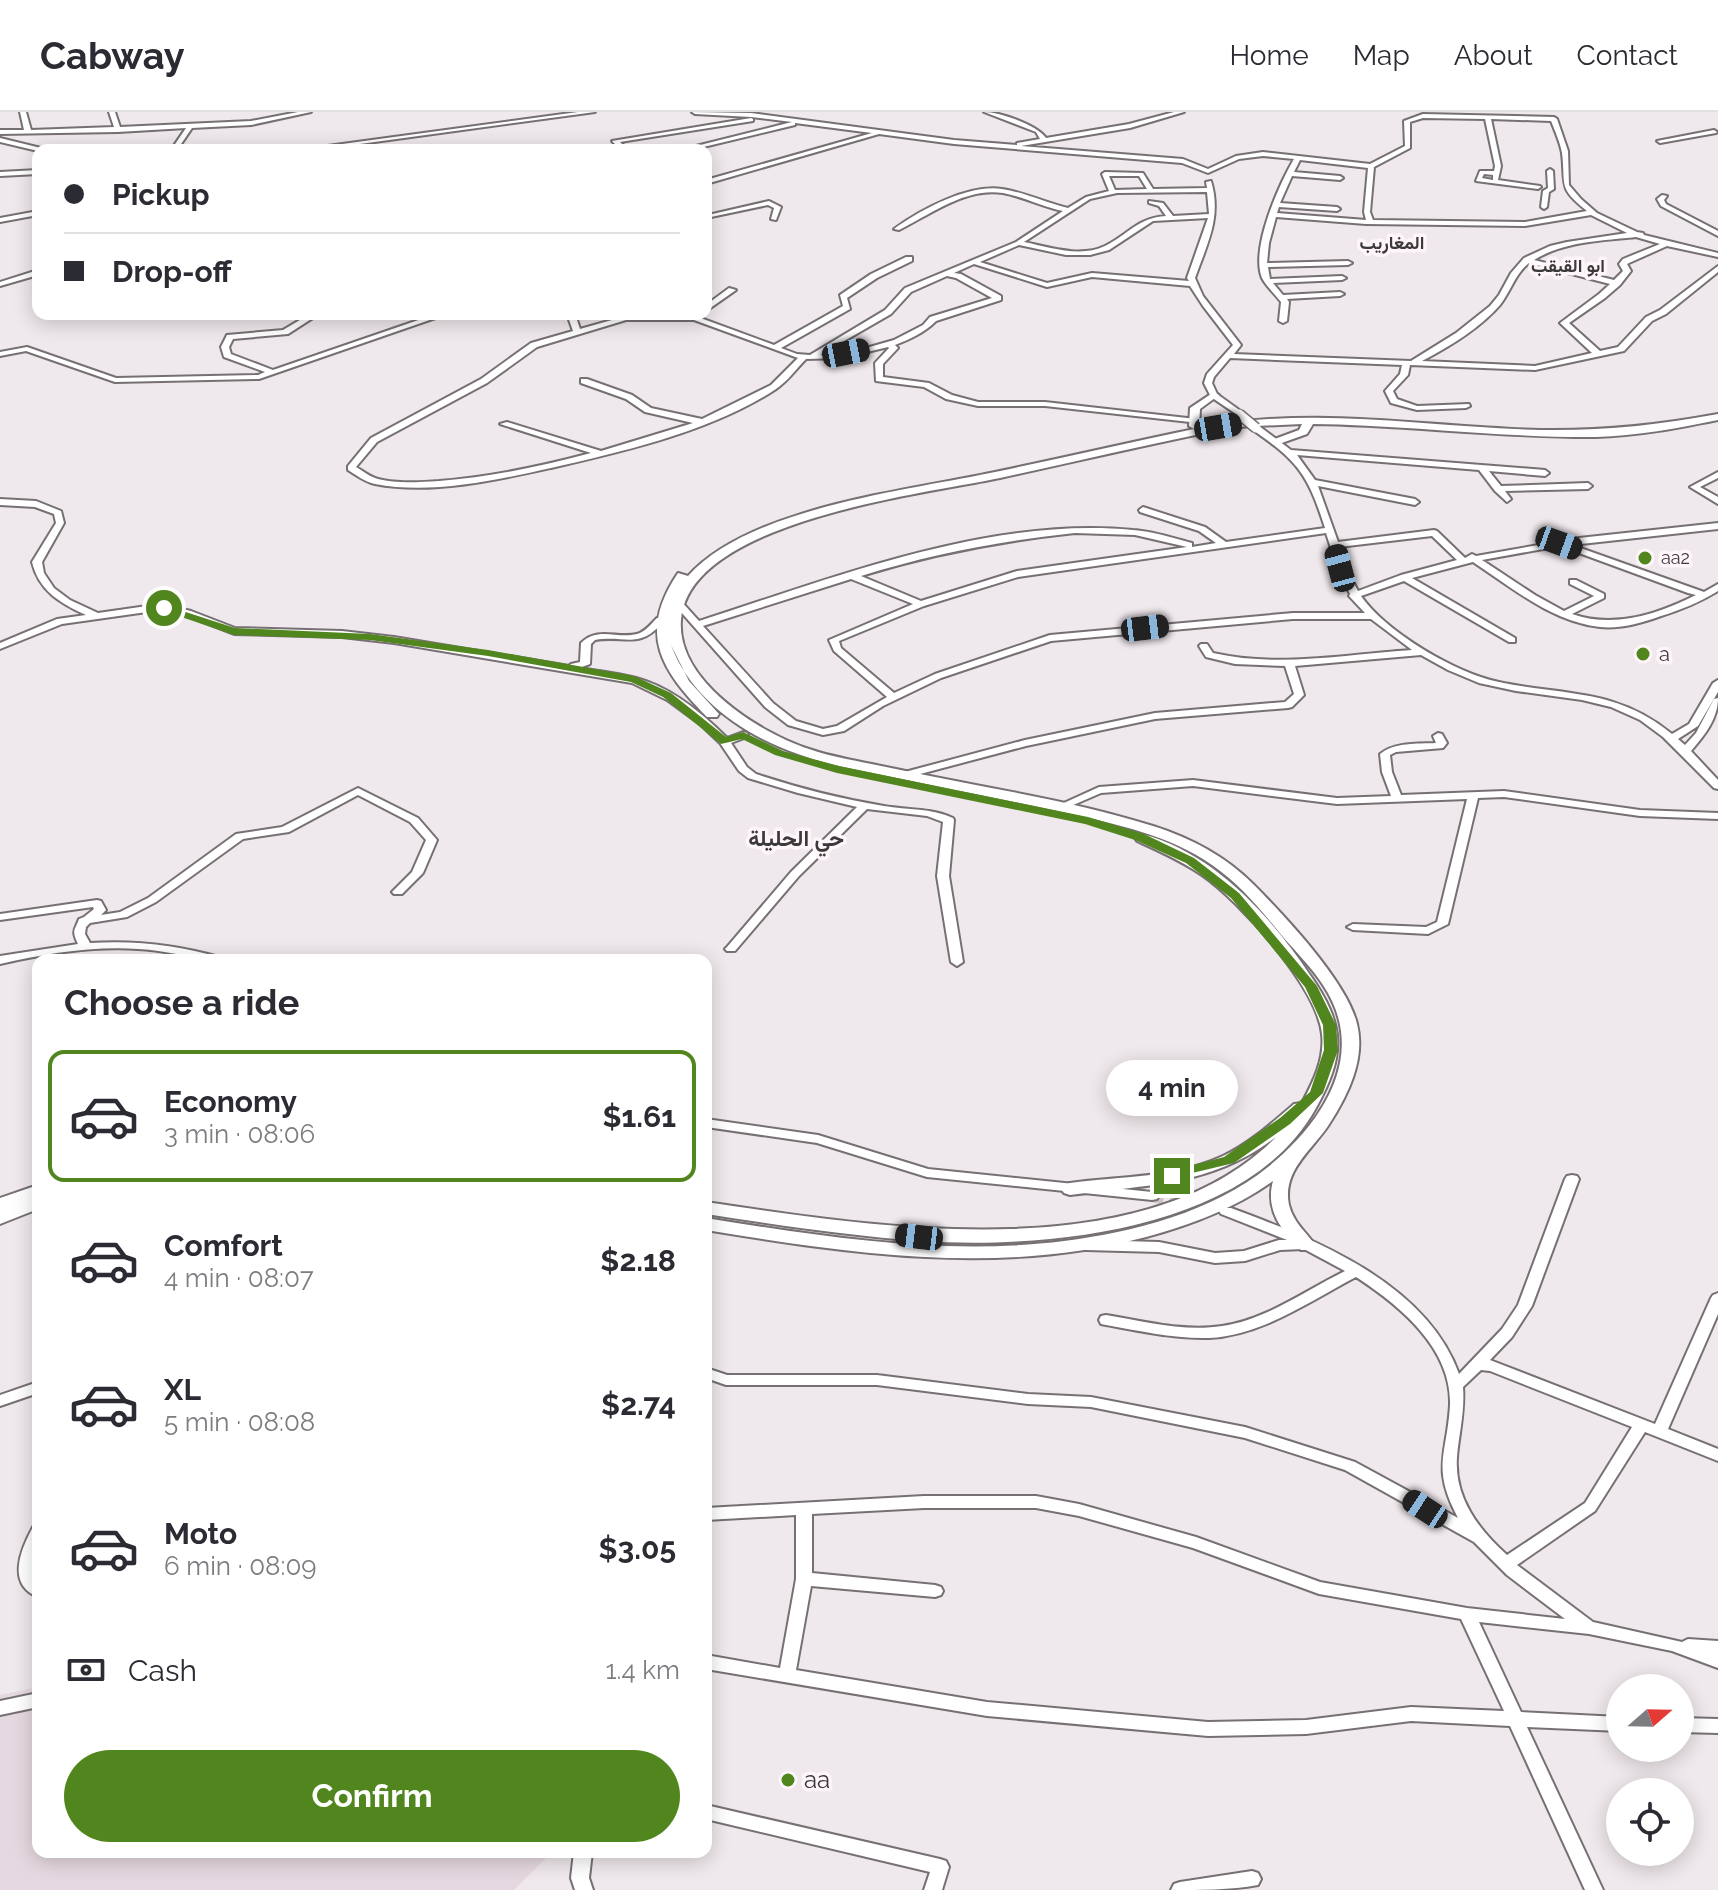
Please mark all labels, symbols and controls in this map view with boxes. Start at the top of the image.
text: Cabway [40,33,185,78]
text: Home [1229,39,1309,72]
text: Map [1353,39,1410,72]
text: About [1454,39,1533,72]
text: Contact [1577,39,1678,72]
text: Pickup [112,177,210,212]
district label: المغاريب [1360,232,1424,254]
text: Drop-off [112,254,232,289]
district label: ابو القيقب [1531,255,1605,277]
car [820,337,872,369]
car [1192,411,1244,443]
car [1532,524,1586,562]
car [1322,542,1358,594]
place label: aa2 [1661,547,1690,568]
marker: aa2 [1636,549,1654,567]
route start [146,590,182,626]
car [1120,613,1170,643]
place label: a [1659,642,1670,666]
marker: a [1634,645,1652,663]
district label: حي الحليلة [748,825,844,857]
text: Choose a ride [64,981,299,1023]
callout: 4 min [1106,1060,1238,1116]
text: 4 min [1138,1073,1206,1103]
icon: car [68,1080,140,1152]
text: Economy [164,1084,297,1119]
text: $1.61 [602,1099,676,1134]
text: 3 min · 08:06 [164,1119,315,1149]
route end [1154,1158,1190,1194]
car [894,1222,944,1252]
icon: car [68,1224,140,1296]
text: Comfort [164,1228,283,1263]
text: $2.18 [600,1243,676,1278]
text: 4 min · 08:07 [164,1263,314,1293]
icon: car [68,1368,140,1440]
text: XL [164,1372,201,1407]
text: $2.74 [601,1387,676,1422]
text: 5 min · 08:08 [164,1407,315,1437]
car [1398,1486,1452,1532]
icon: car [68,1512,140,1584]
text: Moto [164,1516,237,1551]
text: $3.05 [599,1531,676,1566]
text: 6 min · 08:09 [164,1551,317,1581]
icon: cash [64,1648,108,1692]
text: Cash [128,1653,197,1688]
text: 1.4 km [605,1655,680,1685]
north arrow [1606,1674,1694,1762]
map controls [1606,1674,1694,1866]
button: Confirm [64,1750,680,1842]
place label: aa [804,1765,830,1794]
marker: aa [779,1771,797,1789]
button: locate [1606,1778,1694,1866]

